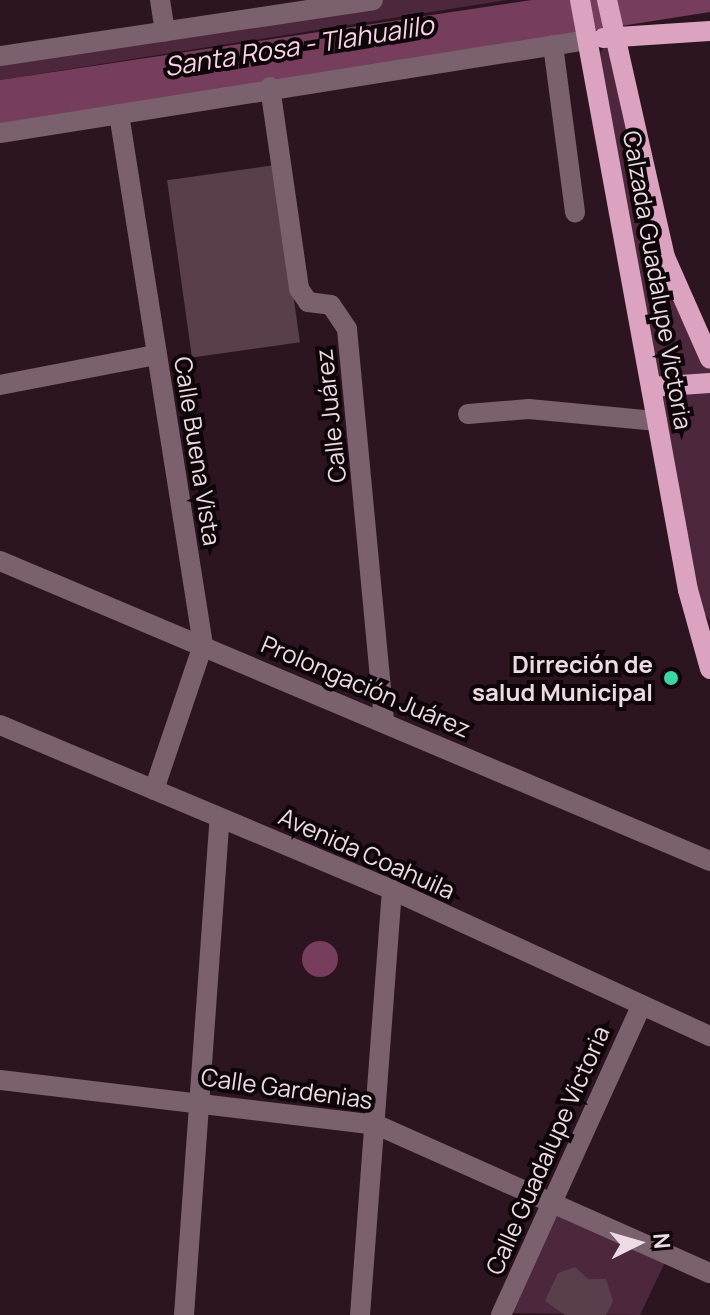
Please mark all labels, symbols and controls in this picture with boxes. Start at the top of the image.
water label: Santa Rosa - Tlahualilo [162,9,436,83]
street label: Calzada Guadalupe Victoria [618,129,698,431]
street label: Calle Juárez [309,348,351,484]
street label: Calle Buena Vista [169,355,227,547]
street label: Prolongación Juárez [257,629,475,743]
place label: Dirreción de salud Municipal [472,650,653,706]
marker: Dirreción de salud Municipal [660,667,682,689]
street label: Avenida Coahuila [275,801,459,905]
street label: Calle Guadalupe Victoria [479,1021,615,1279]
street label: Calle Gardenias [199,1062,375,1114]
north arrow [598,1203,678,1283]
text: N [646,1232,678,1250]

